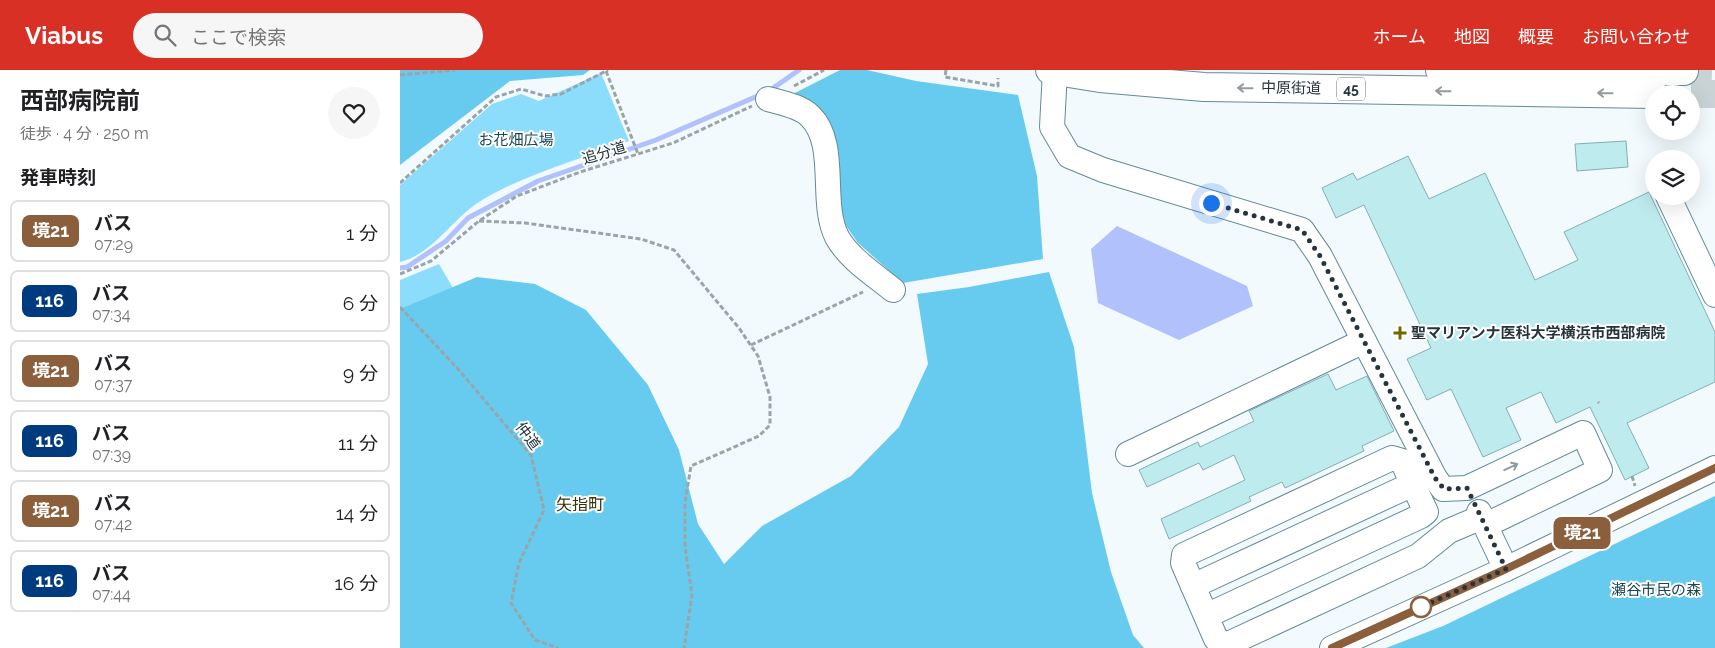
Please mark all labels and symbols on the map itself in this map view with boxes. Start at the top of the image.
street label: 中原街道 [1261,78,1321,98]
road number: 45 [1337,78,1365,100]
one-way arrow [1237,83,1254,93]
one-way arrow [1435,86,1451,95]
one-way arrow [1597,88,1614,98]
park label: お花畑広場 [478,131,554,149]
street label: 追分道 [580,138,628,168]
your location [1199,191,1224,216]
place label: 聖マリアンナ医科大学横浜市西部病院 [1411,324,1665,342]
marker: 聖マリアンナ医科大学横浜市西部病院 [1393,326,1407,340]
street label: 仲道 [512,419,544,453]
one-way arrow [1503,462,1518,471]
district label: 矢指町 [556,495,604,514]
line badge: 境21 [1553,517,1611,549]
park label: 瀬谷市民の森 [1611,581,1701,599]
unlabelled marker [1410,596,1432,618]

